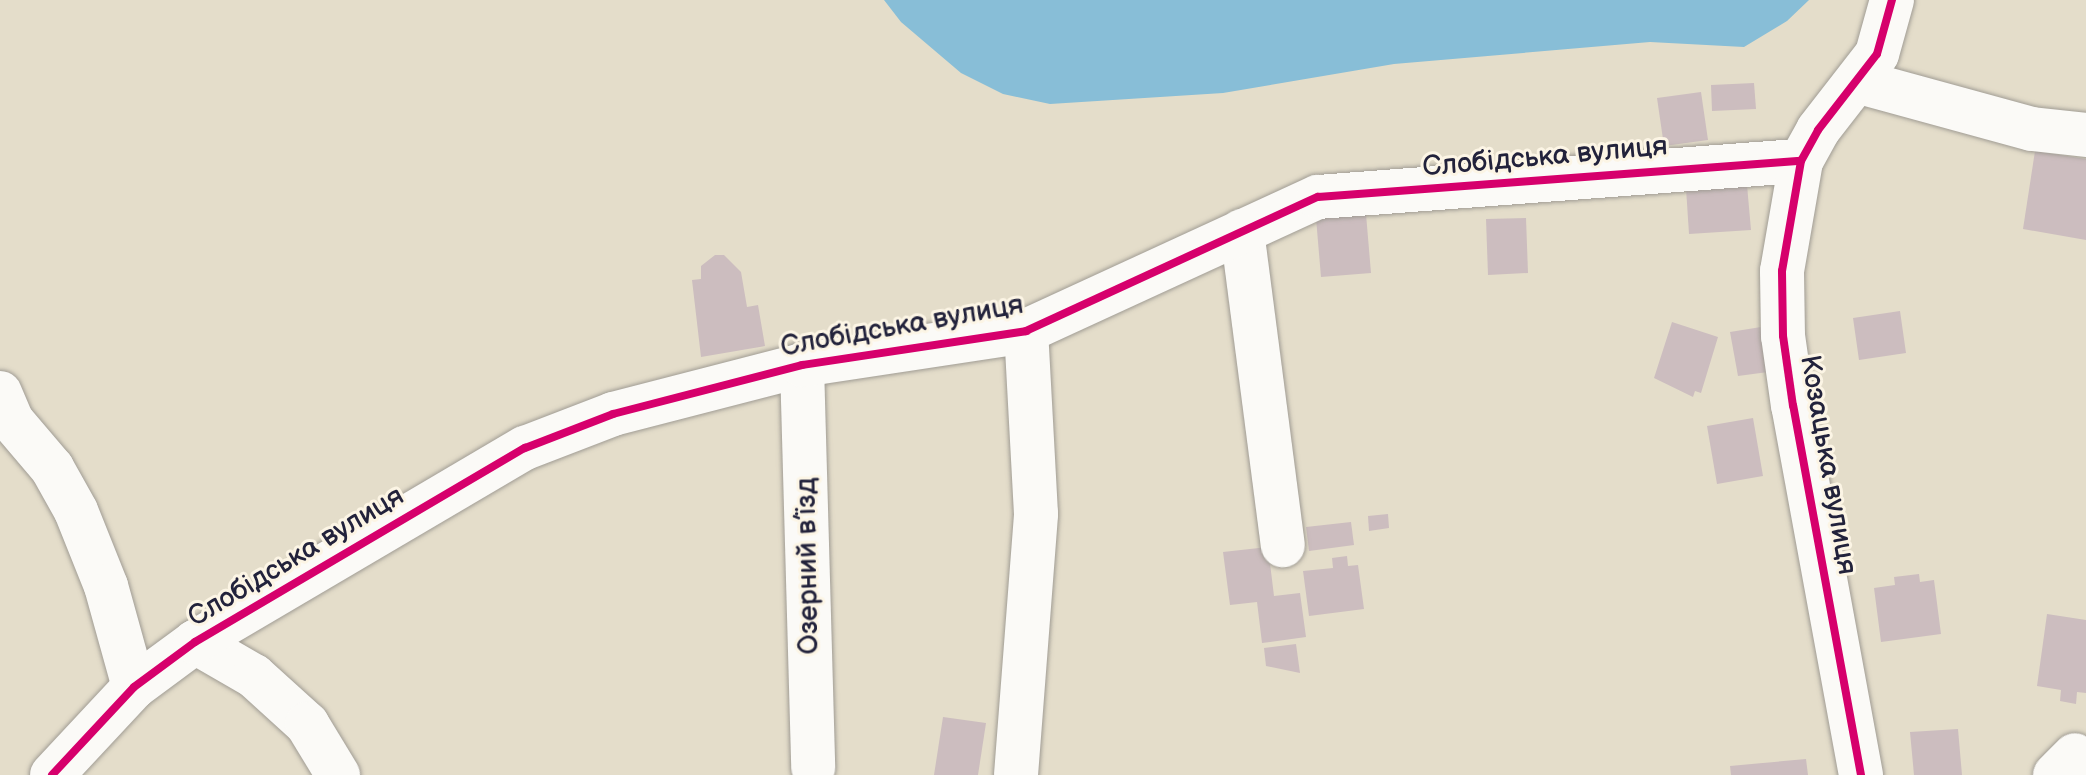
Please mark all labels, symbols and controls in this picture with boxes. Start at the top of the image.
street label: Слобідська вулиця [1421,130,1669,184]
street label: Слобідська вулиця [778,288,1026,364]
street label: Козацька вулиця [1792,353,1864,577]
street label: Озерний в’їзд [790,477,826,655]
street label: Слобідська вулиця [182,479,410,635]

